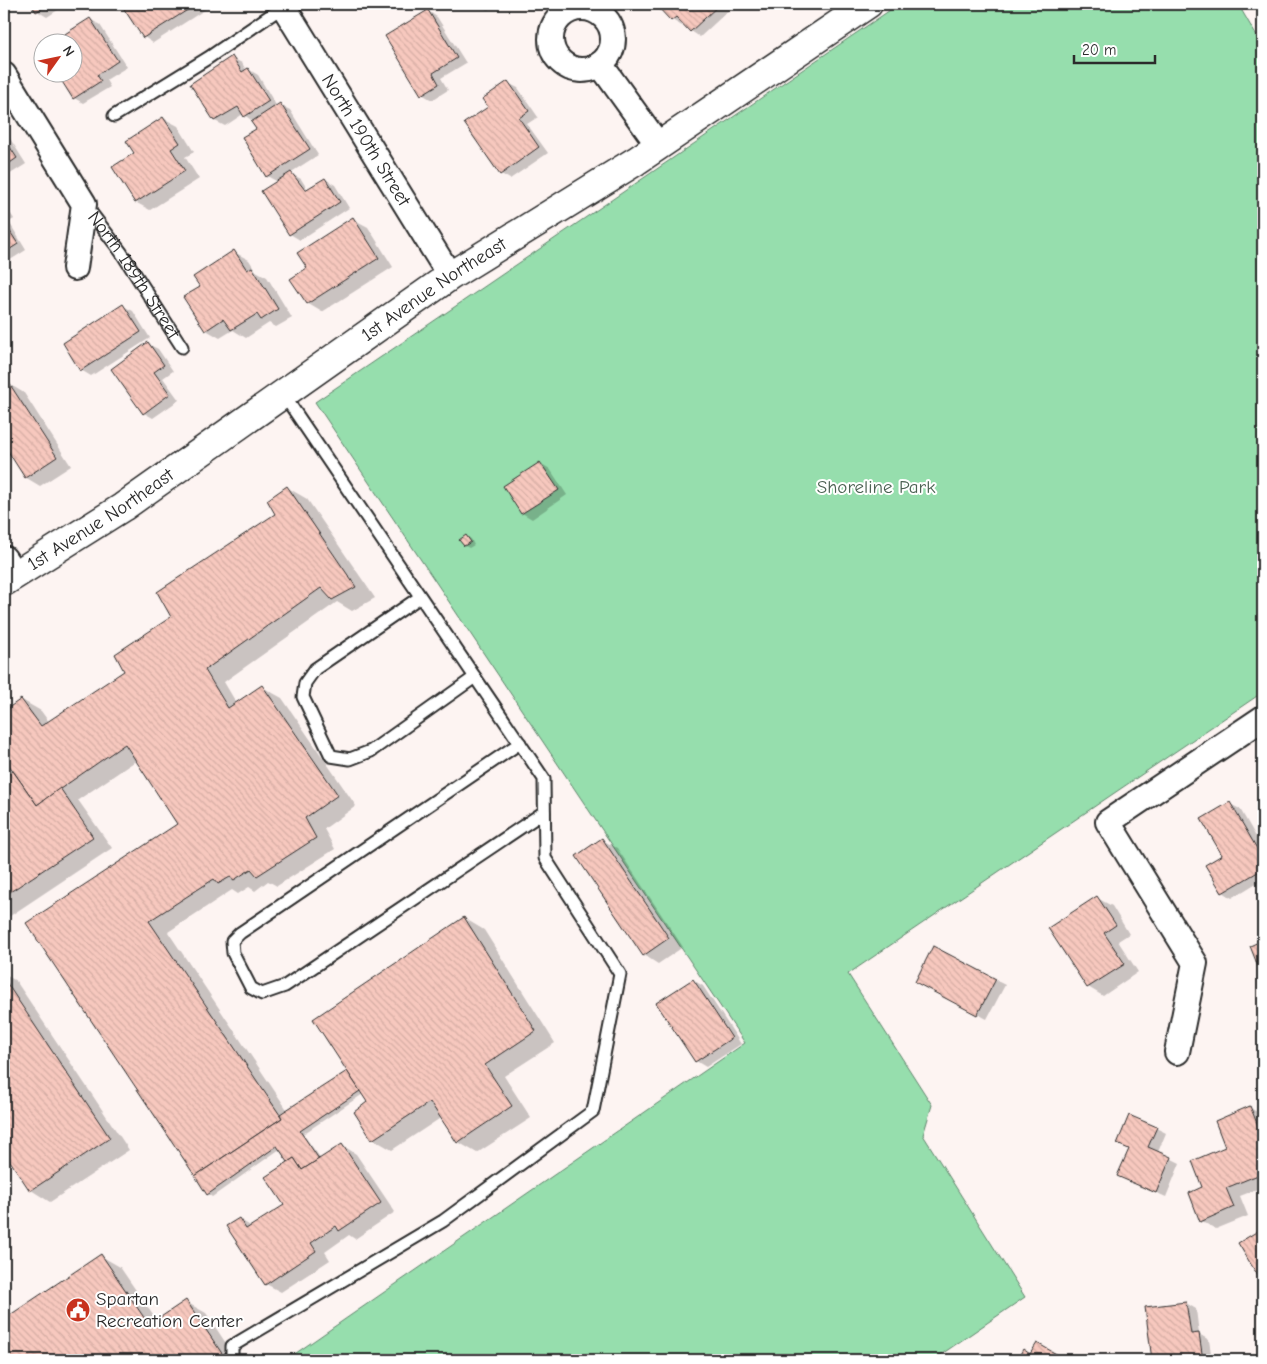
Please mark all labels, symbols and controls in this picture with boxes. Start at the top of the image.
north arrow [32,32,82,82]
scale bar [1074,32,1156,64]
text: 20 m [1082,41,1116,59]
text: N [59,43,78,60]
street label: North 190th Street [317,70,415,211]
street label: North 189th Street [83,207,185,343]
street label: 1st Avenue Northeast [357,233,511,346]
street label: 1st Avenue Northeast [24,463,178,575]
park label: Shoreline Park [817,476,936,498]
place label: Spartan Recreation Center [96,1288,243,1332]
public building icon: Spartan Recreation Center [65,1297,91,1323]

